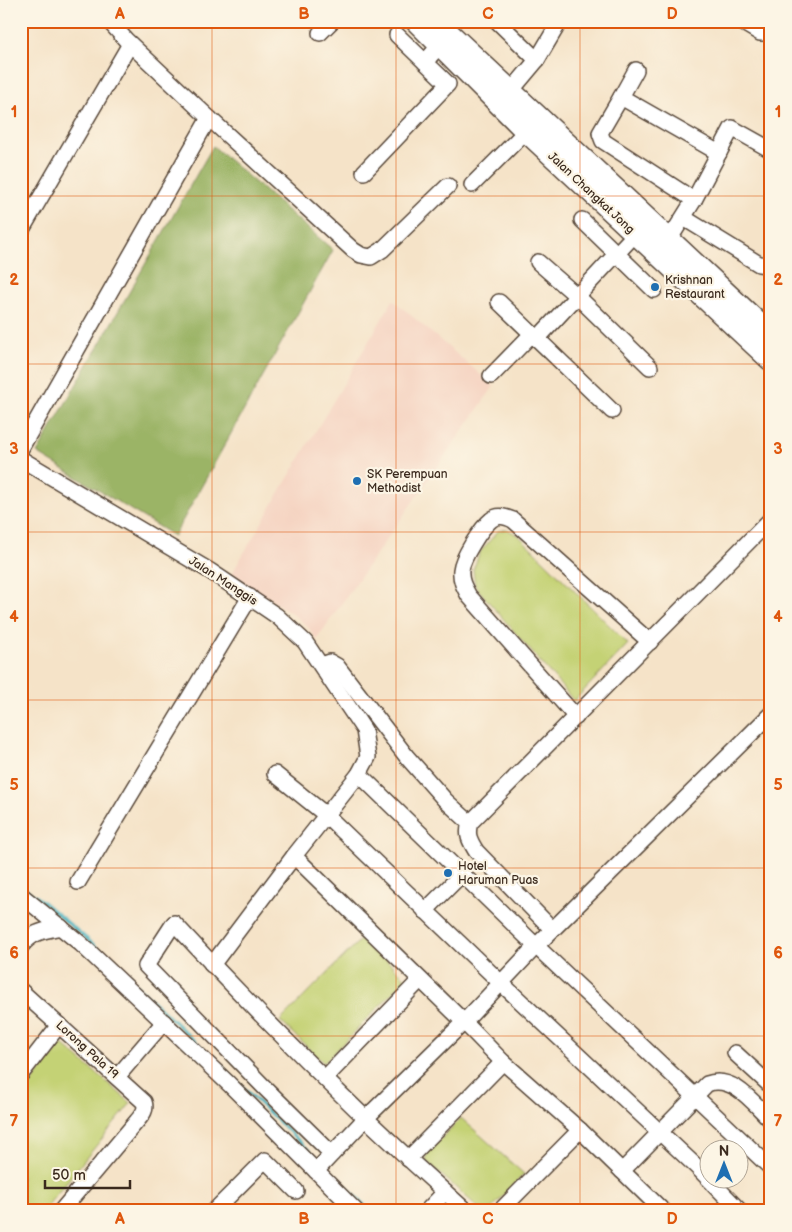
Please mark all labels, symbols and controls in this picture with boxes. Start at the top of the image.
text: A [114,5,125,24]
text: B [298,5,310,24]
text: C [482,5,494,24]
text: D [666,5,678,24]
text: 1 [11,103,17,122]
text: 1 [775,103,781,122]
street label: Jalan Changkat Jong [545,149,638,237]
text: 2 [9,271,19,290]
text: 2 [773,271,783,290]
place label: Krishnan Restaurant [665,273,725,302]
marker: Krishnan Restaurant [649,281,661,293]
text: 3 [9,440,19,459]
text: 3 [773,440,783,459]
place label: SK Perempuan Methodist [367,467,448,496]
marker: SK Perempuan Methodist [351,475,363,487]
street label: Jalan Manggis [186,553,260,609]
text: 4 [9,608,19,627]
text: 4 [773,608,783,627]
text: 5 [9,776,19,795]
text: 5 [773,776,783,795]
place label: Hotel Haruman Puas [458,859,538,888]
marker: Hotel Haruman Puas [442,867,454,879]
text: 6 [9,944,19,963]
text: 6 [773,944,783,963]
street label: Lorong Pala 19 [53,1018,122,1082]
text: 7 [10,1112,19,1131]
text: 7 [774,1112,783,1131]
north arrow [700,1140,750,1190]
text: N [719,1143,729,1160]
scale bar [45,1157,130,1189]
text: 50 m [52,1166,86,1185]
text: A [114,1210,125,1229]
text: B [298,1210,310,1229]
text: C [482,1210,494,1229]
text: D [666,1210,678,1229]

